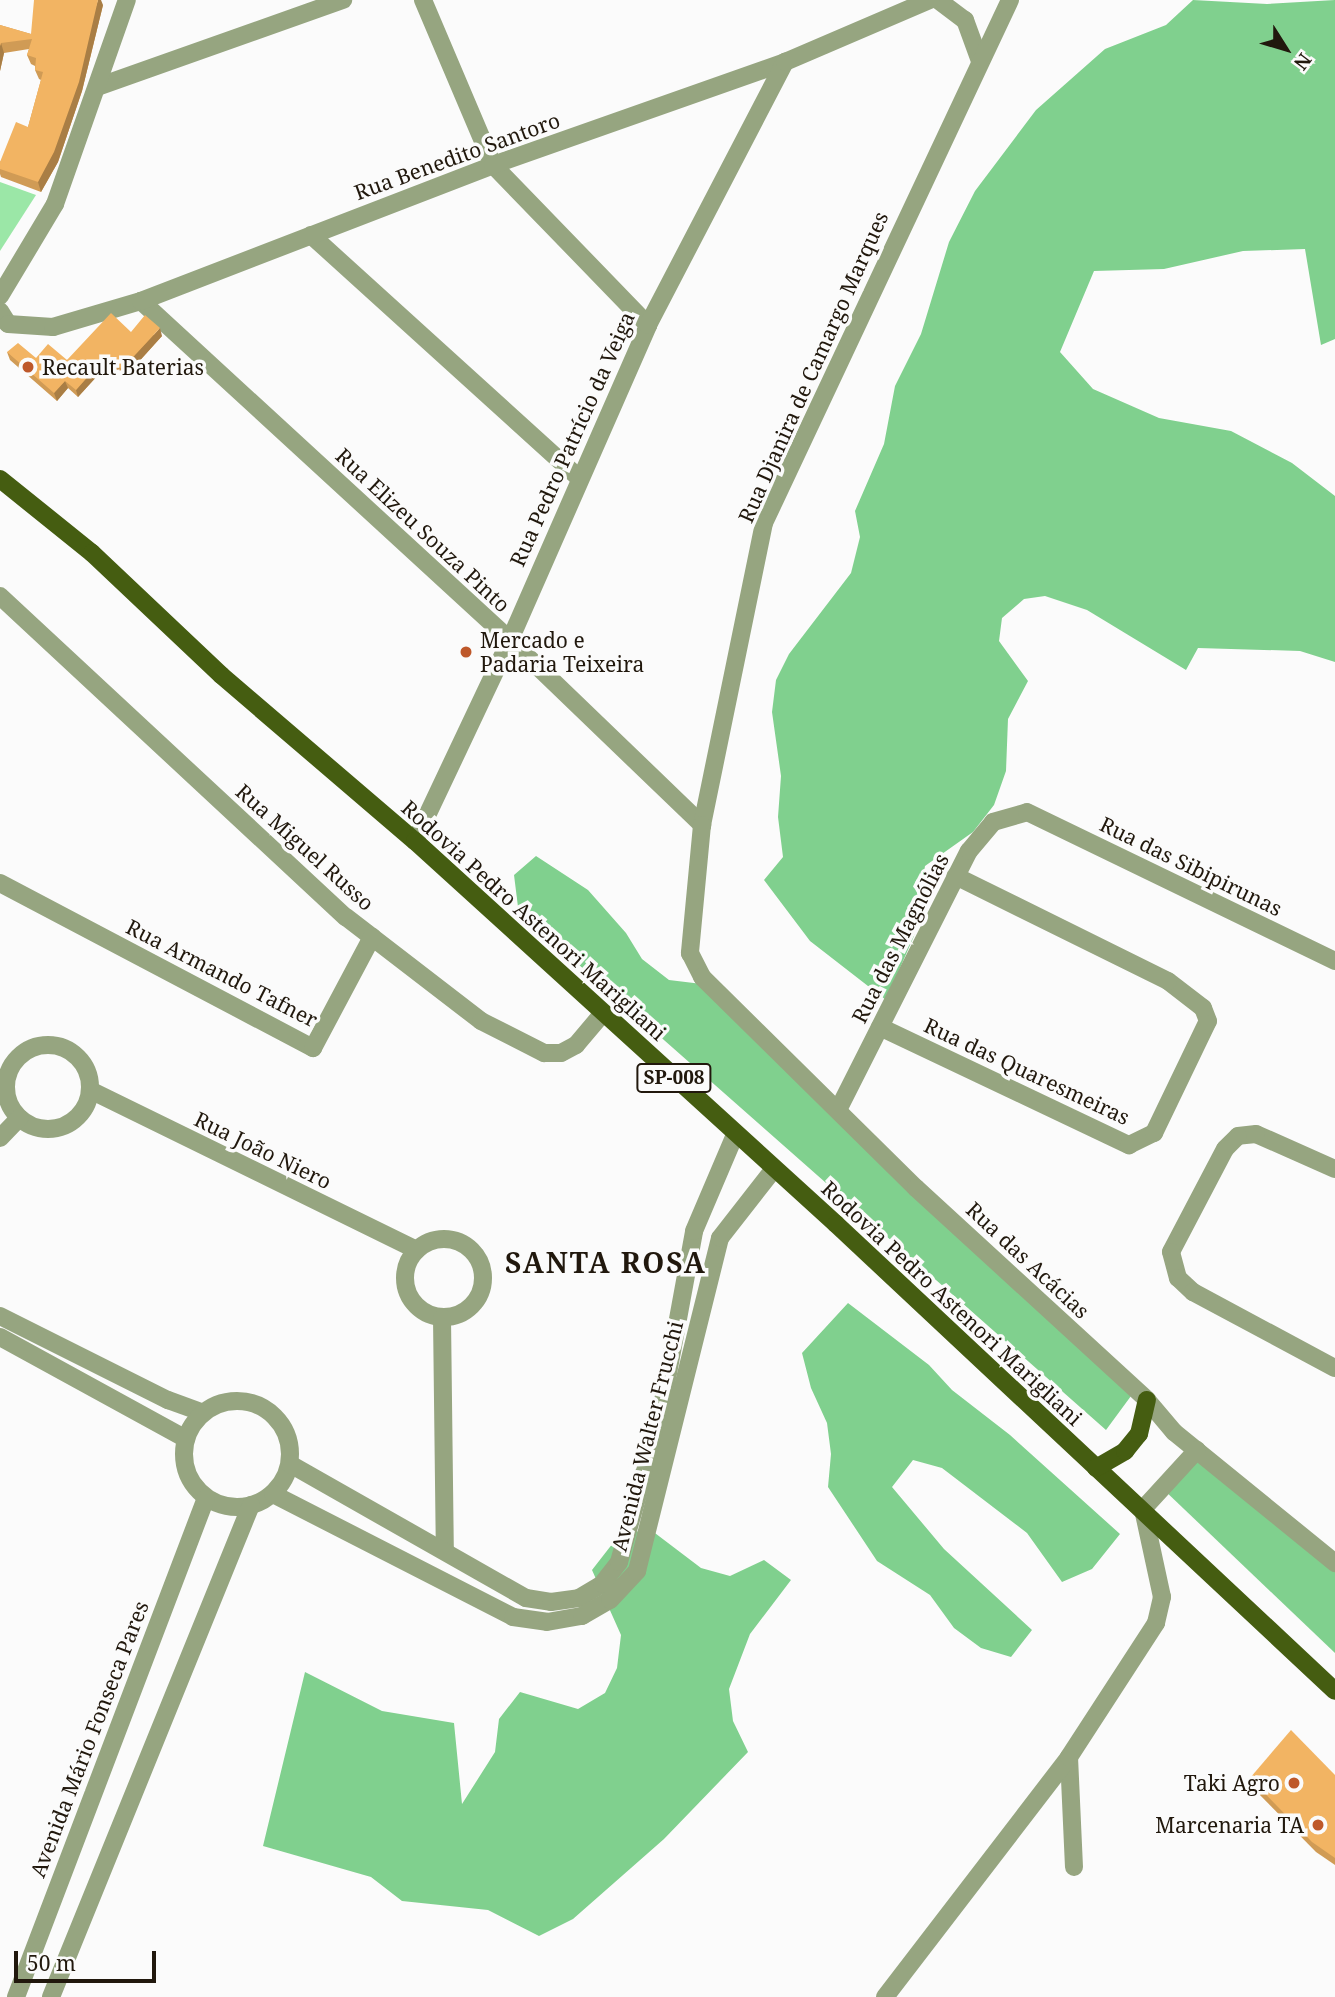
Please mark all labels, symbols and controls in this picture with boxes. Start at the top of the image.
north arrow [1251,14,1321,84]
text: N [1288,48,1318,75]
street label: Rua Benedito Santoro [351,107,563,205]
street label: Rua Djanira de Camargo Marques [733,208,893,526]
street label: Rua Pedro Patrício da Veiga [504,308,640,570]
place label: Recault Baterias [42,354,204,380]
marker: Recault Baterias [20,359,36,375]
street label: Rua Elizeu Souza Pinto [331,443,515,617]
place label: Mercado e Padaria Teixeira [480,627,644,677]
marker: Mercado e Padaria Teixeira [458,644,474,660]
street label: Rua Miguel Russo [231,778,379,916]
street label: Rodovia Pedro Astenori Marigliani [397,795,671,1045]
street label: Rua das Sibipirunas [1096,811,1286,921]
street label: Rua das Magnólias [846,849,954,1027]
street label: Rua Armando Tafner [122,914,322,1032]
street label: Rua das Quaresmeiras [920,1012,1134,1130]
road number: SP-008 [636,1062,712,1094]
street label: Rua João Niero [190,1106,336,1194]
street label: Rodovia Pedro Astenori Marigliani [817,1176,1087,1430]
street label: Rua das Acácias [961,1197,1095,1323]
district label: SANTA ROSA [506,1245,706,1279]
street label: Avenida Walter Frucchi [606,1318,688,1554]
street label: Avenida Mário Fonseca Pares [25,1597,153,1881]
place label: Taki Agro [1184,1770,1280,1796]
marker: Taki Agro [1286,1775,1302,1791]
place label: Marcenaria TA [1155,1812,1304,1838]
marker: Marcenaria TA [1310,1817,1326,1833]
scale bar [18,1938,159,1982]
text: 50 m [27,1949,76,1977]

